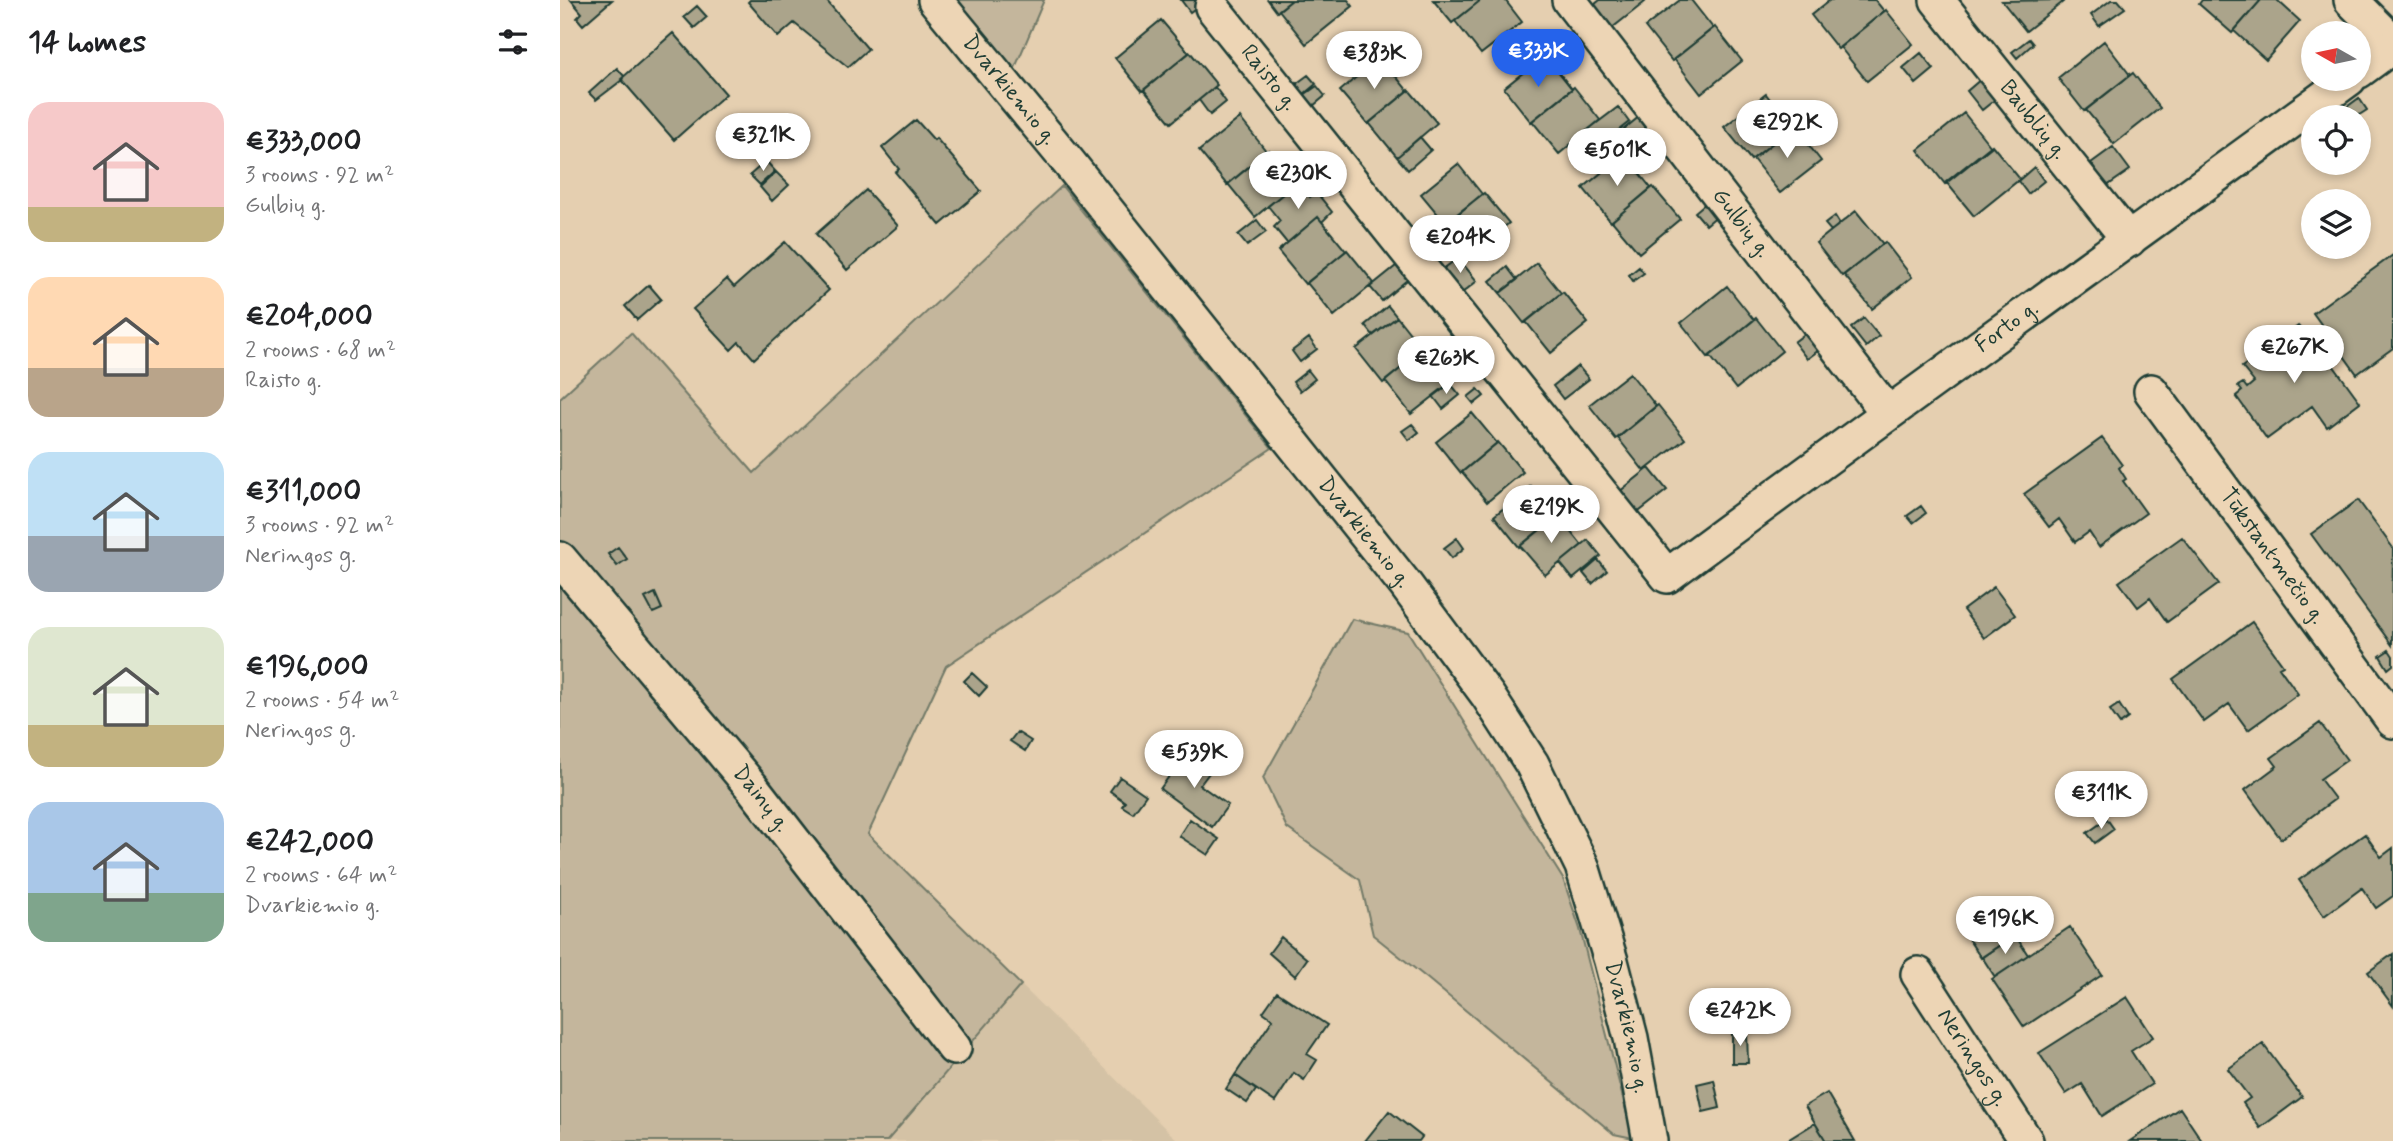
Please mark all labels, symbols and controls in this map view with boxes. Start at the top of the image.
north arrow [2301,21,2371,91]
map controls [2301,21,2371,259]
text: 14 homes [28,23,146,62]
icon: filters [494,23,532,61]
street label: Dvarkiemio g. [955,29,1064,152]
pin: €333K [1489,29,1587,89]
pin: €383K [1325,32,1423,91]
text: €333K [1508,37,1568,67]
street label: Raisto g. [1233,39,1304,117]
text: €383K [1342,39,1406,69]
street label: Baublių g. [1992,74,2074,166]
pin: €292K [1738,100,1836,160]
button: locate [2301,105,2371,175]
text: €292K [1752,108,1822,138]
pin: €321K [714,114,812,173]
text: €321K [732,121,794,151]
text: €333,000 [245,122,362,161]
pin: €501K [1568,128,1666,188]
icon: home [84,130,168,214]
text: €501K [1583,136,1651,166]
pin: €230K [1249,152,1347,211]
text: €230K [1265,159,1331,189]
text: 3 rooms · 92 m² [245,161,394,191]
street label: Gulbių g. [1705,182,1778,264]
button: layers [2301,189,2371,259]
text: Gulbių g. [245,191,326,221]
pin: €204K [1411,216,1509,275]
text: €204K [1425,223,1495,253]
street label: Forto g. [1969,294,2045,360]
text: €204,000 [245,297,373,336]
icon: home [84,305,168,389]
pin: €267K [2245,326,2343,385]
text: €267K [2260,333,2328,363]
text: 2 rooms · 68 m² [245,336,396,366]
pin: €263K [1397,336,1495,396]
text: €263K [1414,344,1478,374]
text: Raisto g. [245,366,322,396]
street label: Dvarkiemio g. [1310,471,1418,595]
text: €311,000 [245,472,361,511]
icon: home [84,480,168,564]
street label: Tūkstantmečio g. [2212,482,2332,631]
pin: €219K [1502,486,1600,545]
text: €219K [1519,493,1583,523]
text: 3 rooms · 92 m² [245,511,394,541]
text: Neringos g. [245,541,356,571]
text: €196,000 [245,647,369,686]
icon: home [84,655,168,739]
text: 2 rooms · 54 m² [245,686,399,716]
text: Neringos g. [245,716,356,746]
pin: €539K [1145,730,1243,790]
text: €539K [1161,738,1227,768]
street label: Dainų g. [725,759,797,839]
pin: €311K [2052,772,2150,831]
text: €311K [2071,779,2131,809]
text: €242,000 [245,822,374,861]
icon: home [84,830,168,914]
text: 2 rooms · 64 m² [245,861,397,891]
text: Dvarkiemio g. [245,891,380,921]
pin: €196K [1956,897,2054,956]
text: €196K [1972,904,2038,934]
street label: Dvarkiemio g. [1597,958,1656,1096]
pin: €242K [1691,988,1789,1048]
text: €242K [1705,996,1775,1026]
street label: Neringos g. [1930,1003,2015,1113]

